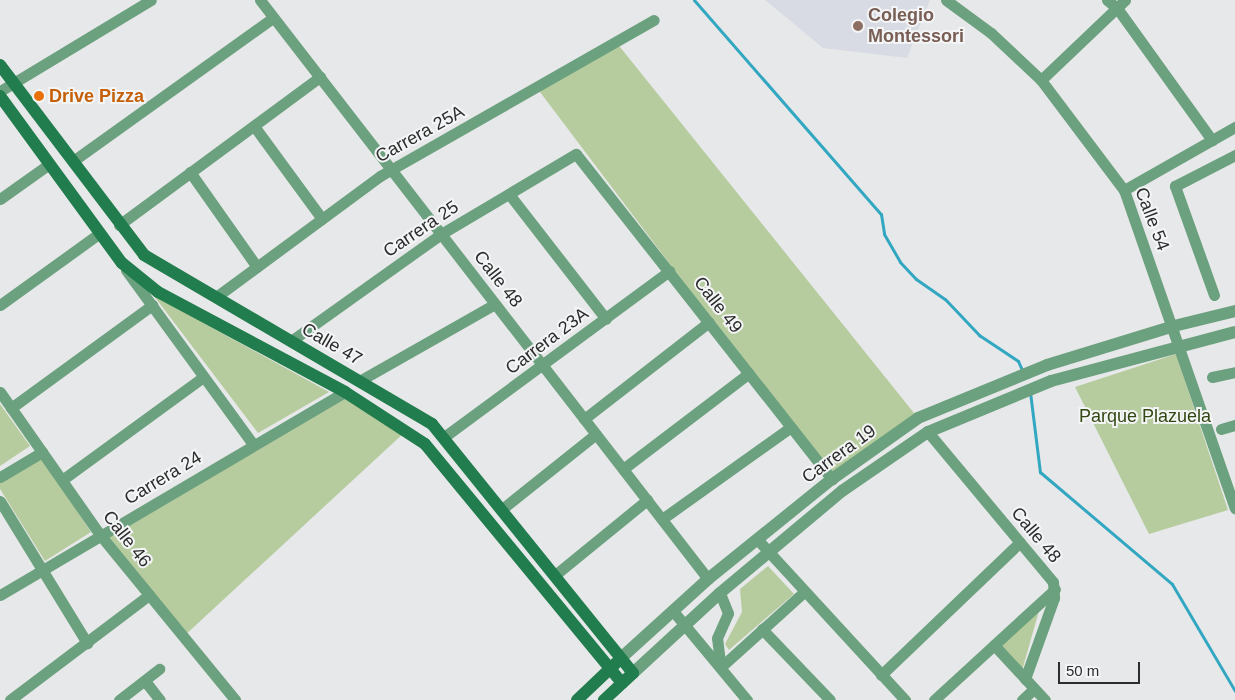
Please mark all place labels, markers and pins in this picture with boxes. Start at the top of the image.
place label: Colegio Montessori [868,5,964,48]
marker: Colegio Montessori [852,20,864,32]
place label: Drive Pizza [49,85,144,107]
marker: Drive Pizza [33,90,45,102]

